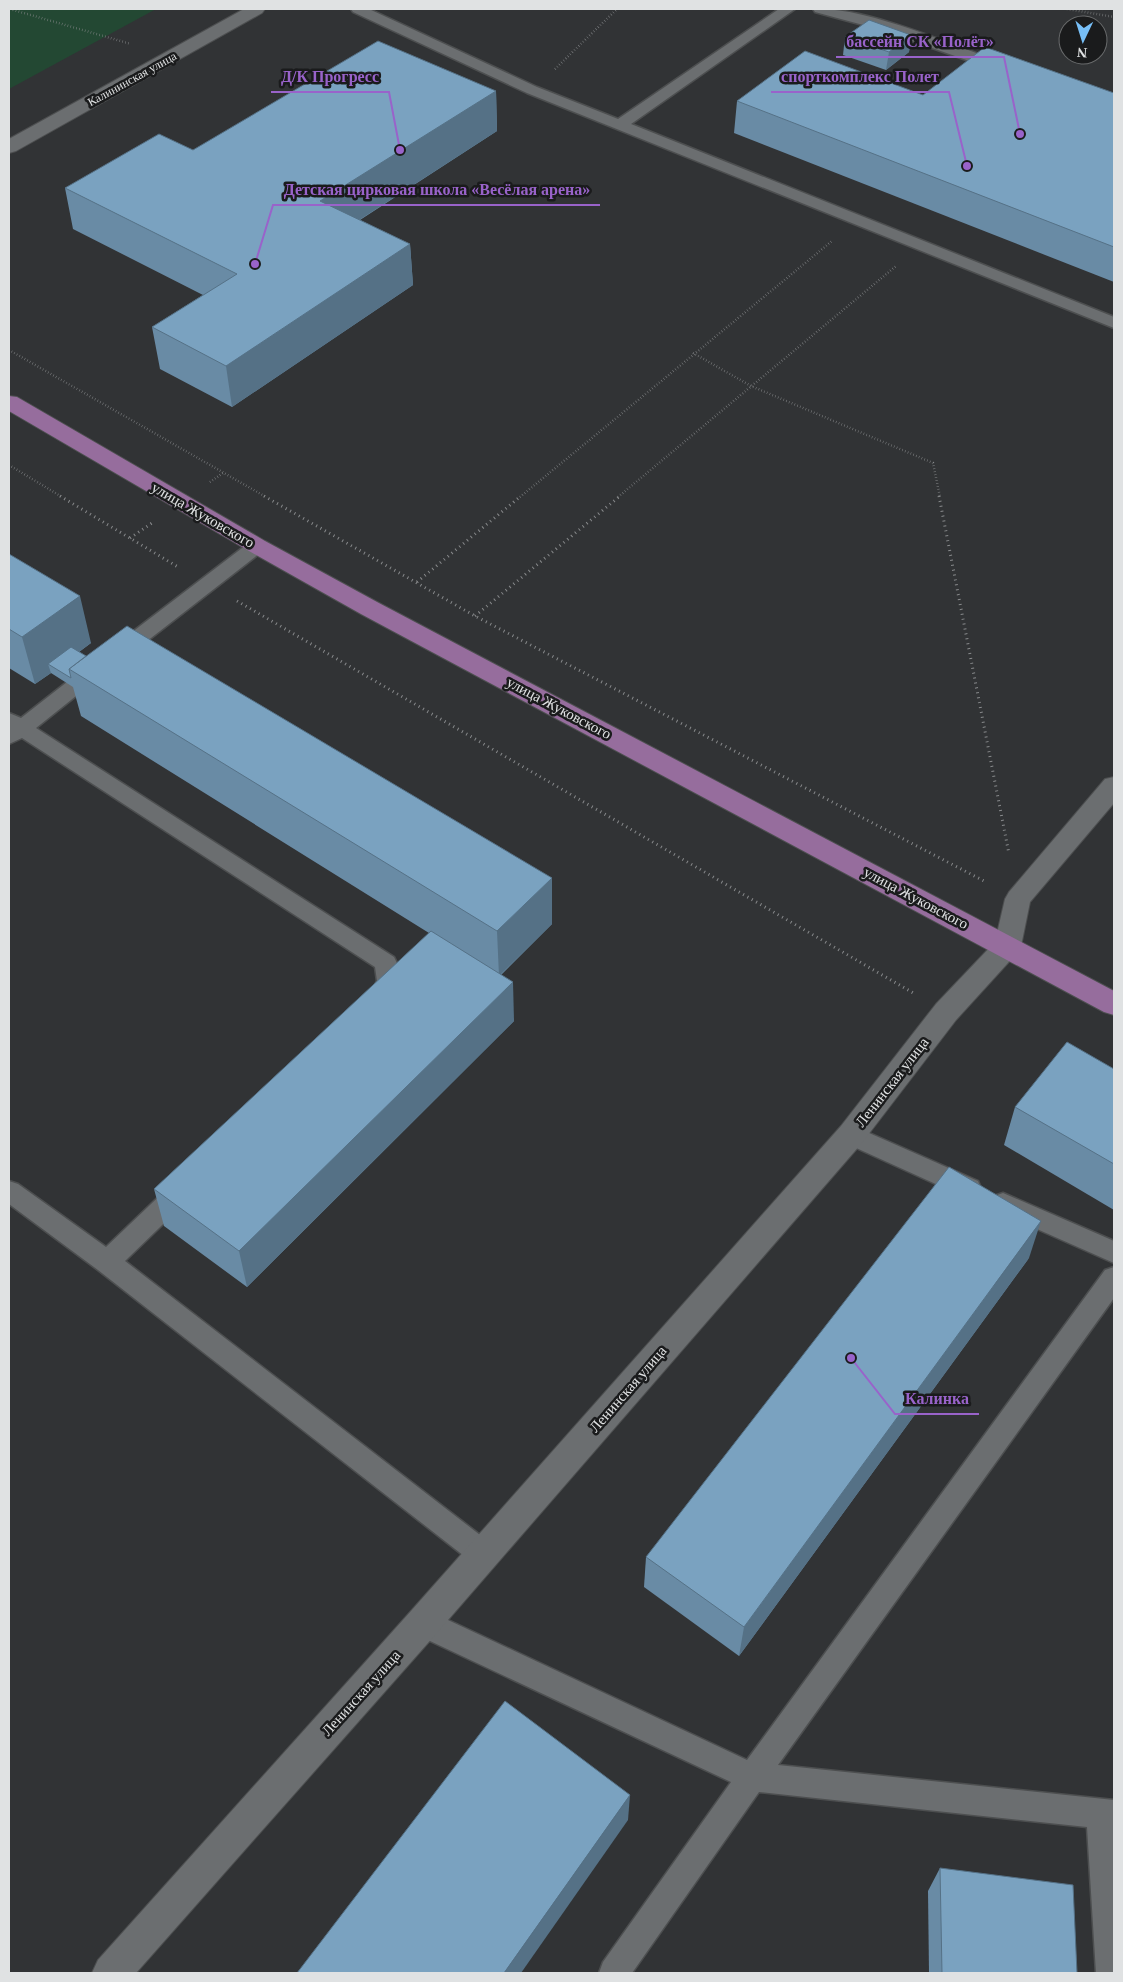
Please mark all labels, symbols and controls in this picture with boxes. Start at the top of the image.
north arrow [1058,15,1108,65]
callout: бассейн СК «Полёт» [836,26,1004,57]
text: бассейн СК «Полёт» [846,33,994,50]
text: N [1077,45,1088,60]
street label: Калининская улица [85,48,179,109]
callout: Д/К Прогресс [271,61,389,92]
callout: спорткомплекс Полет [771,61,949,92]
text: Д/К Прогресс [281,68,379,86]
text: спорткомплекс Полет [781,68,939,86]
callout: Детская цирковая школа «Весёлая арена» [273,174,600,205]
text: Детская цирковая школа «Весёлая арена» [284,181,590,199]
street label: улица Жуковского [149,479,257,551]
street label: улица Жуковского [504,674,614,742]
street label: улица Жуковского [861,864,971,932]
street label: Ленинская улица [852,1034,932,1130]
street label: Ленинская улица [586,1342,670,1435]
callout: Калинка [895,1383,979,1414]
text: Калинка [905,1390,969,1407]
street label: Ленинская улица [319,1647,404,1739]

